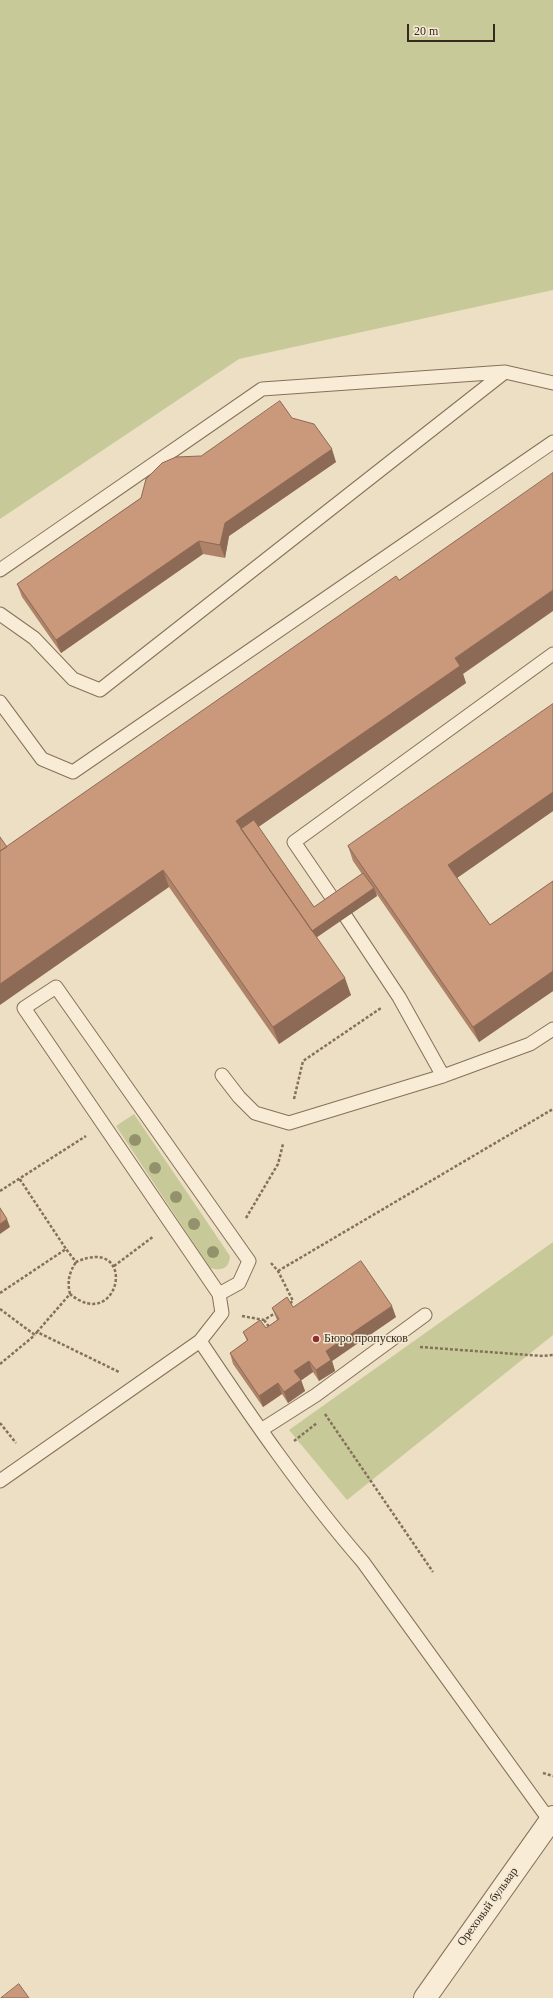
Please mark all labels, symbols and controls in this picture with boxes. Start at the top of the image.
scale bar [409,16,497,42]
text: 20 m [414,24,438,38]
place label: Бюро пропусков [324,1332,408,1346]
marker: Бюро пропусков [311,1334,321,1344]
street label: Ореховый бульвар [455,1865,521,1949]

